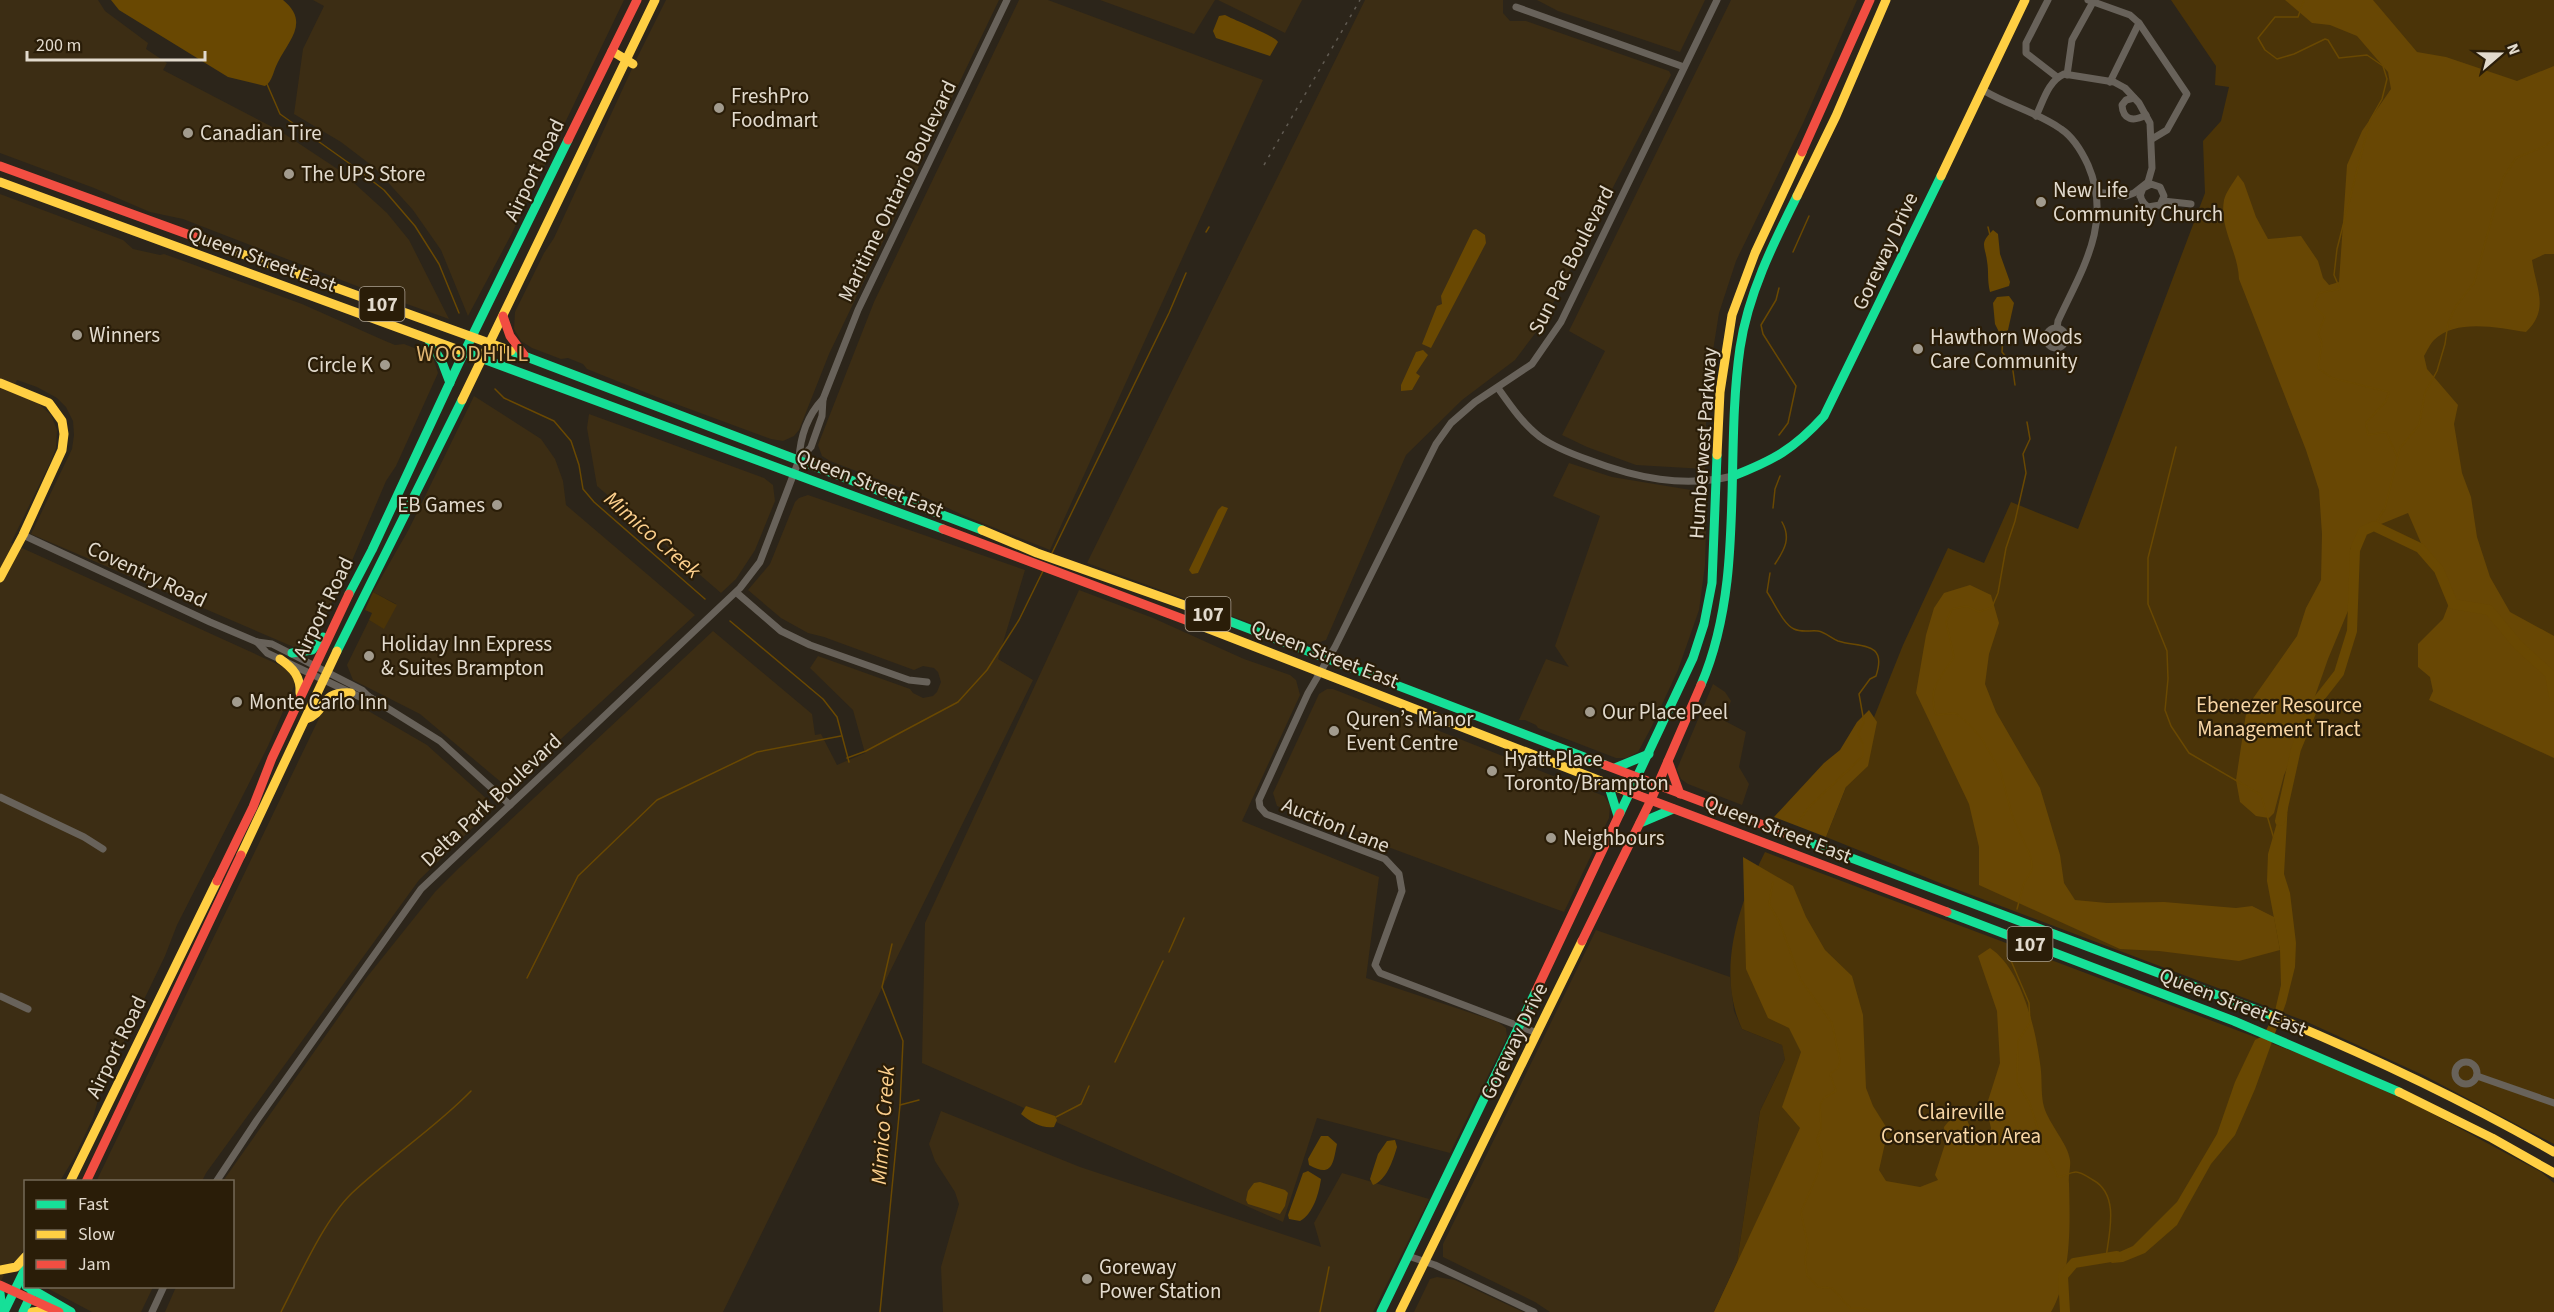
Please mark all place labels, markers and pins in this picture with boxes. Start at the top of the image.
place label: FreshPro Foodmart [731,81,818,135]
marker: FreshPro Foodmart [712,101,726,115]
place label: Canadian Tire [200,118,322,148]
marker: Canadian Tire [181,126,195,140]
place label: The UPS Store [301,159,425,189]
marker: The UPS Store [282,167,296,181]
place label: New Life Community Church [2053,175,2223,229]
marker: New Life Community Church [2034,195,2048,209]
place label: Winners [89,320,160,350]
place label: Hawthorn Woods Care Community [1930,322,2082,376]
marker: Winners [70,328,84,342]
marker: Hawthorn Woods Care Community [1911,342,1925,356]
place label: Circle K [307,350,374,380]
marker: Circle K [378,358,392,372]
place label: EB Games [397,490,485,520]
marker: EB Games [490,498,504,512]
place label: Holiday Inn Express & Suites Brampton [381,629,552,683]
marker: Holiday Inn Express & Suites Brampton [362,649,376,663]
place label: Monte Carlo Inn [249,687,388,717]
marker: Monte Carlo Inn [230,695,244,709]
place label: Our Place Peel [1602,697,1728,727]
place label: Quren’s Manor Event Centre [1346,704,1474,758]
marker: Our Place Peel [1583,705,1597,719]
marker: Quren’s Manor Event Centre [1327,724,1341,738]
place label: Hyatt Place Toronto/Brampton [1504,744,1669,798]
marker: Hyatt Place Toronto/Brampton [1485,764,1499,778]
place label: Neighbours [1563,823,1665,853]
marker: Neighbours [1544,831,1558,845]
place label: Goreway Power Station [1099,1252,1221,1306]
marker: Goreway Power Station [1080,1272,1094,1286]

